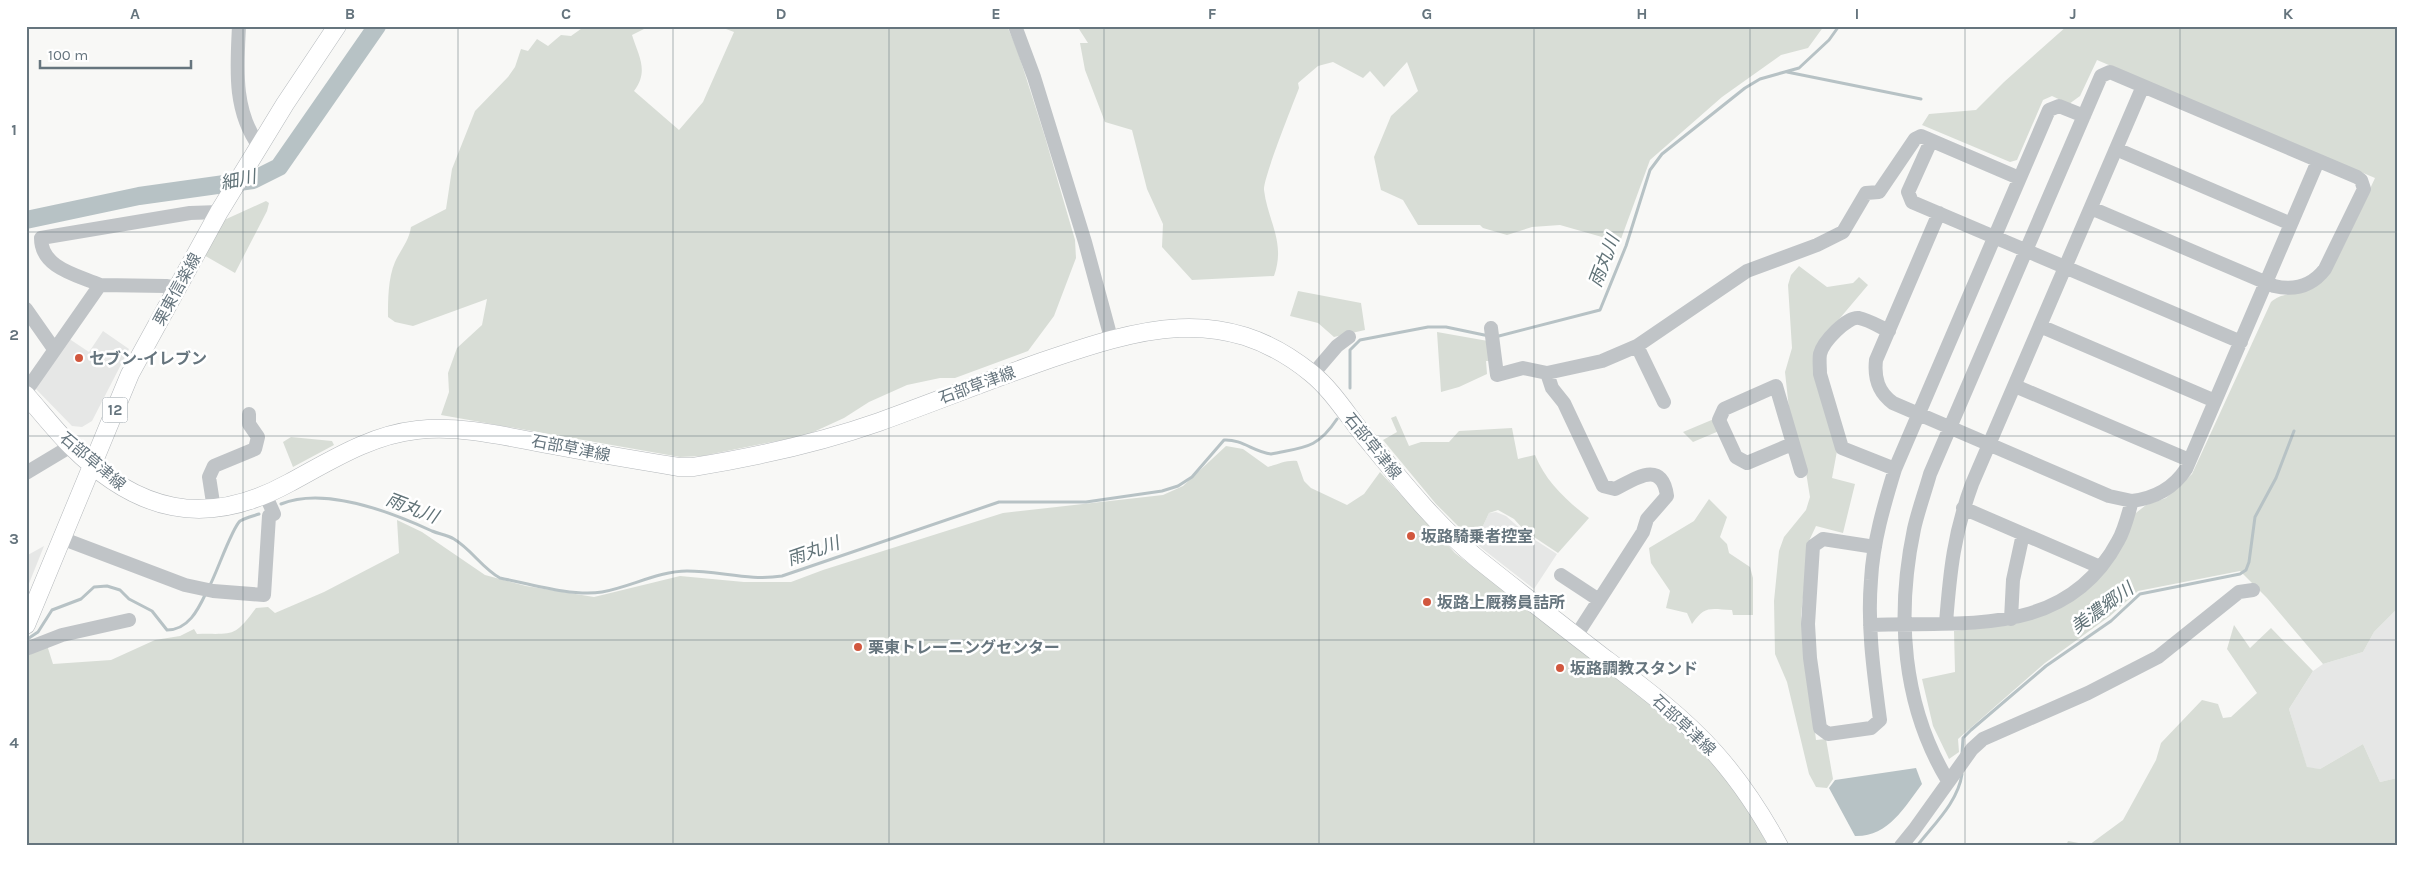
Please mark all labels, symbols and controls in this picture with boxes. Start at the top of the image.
text: A [130,4,140,23]
text: B [345,4,355,23]
text: C [561,4,571,23]
text: D [776,4,787,23]
text: E [991,4,1001,23]
text: F [1208,4,1217,23]
text: G [1422,4,1432,23]
text: H [1636,4,1648,23]
text: I [1855,4,1859,23]
text: J [2069,4,2077,23]
text: K [2283,4,2294,23]
scale bar [40,38,191,70]
text: 100 m [48,46,88,64]
text: 1 [11,120,17,139]
water label: 細川 [218,165,260,195]
water label: 雨丸川 [1584,230,1625,290]
street label: 栗東信楽線 [149,249,205,329]
text: 2 [9,325,19,344]
place label: セブン-イレブン [89,349,207,368]
marker: セブン-イレブン [73,352,85,364]
street label: 石部草津線 [936,362,1018,408]
road number: 12 [102,398,128,422]
street label: 石部草津線 [1340,409,1406,483]
street label: 石部草津線 [56,428,130,494]
street label: 石部草津線 [530,431,612,465]
water label: 雨丸川 [383,488,443,529]
place label: 坂路騎乗者控室 [1421,527,1533,546]
text: 3 [9,529,19,548]
marker: 坂路騎乗者控室 [1405,530,1417,542]
water label: 雨丸川 [784,531,844,570]
water label: 美濃郷川 [2066,577,2139,638]
place label: 坂路上厩務員詰所 [1437,593,1565,612]
marker: 坂路上厩務員詰所 [1421,596,1433,608]
place label: 栗東トレーニングセンター [868,638,1060,657]
marker: 栗東トレーニングセンター [852,641,864,653]
place label: 坂路調教スタンド [1570,659,1698,678]
marker: 坂路調教スタンド [1554,662,1566,674]
street label: 石部草津線 [1648,691,1720,759]
text: 4 [9,733,19,752]

